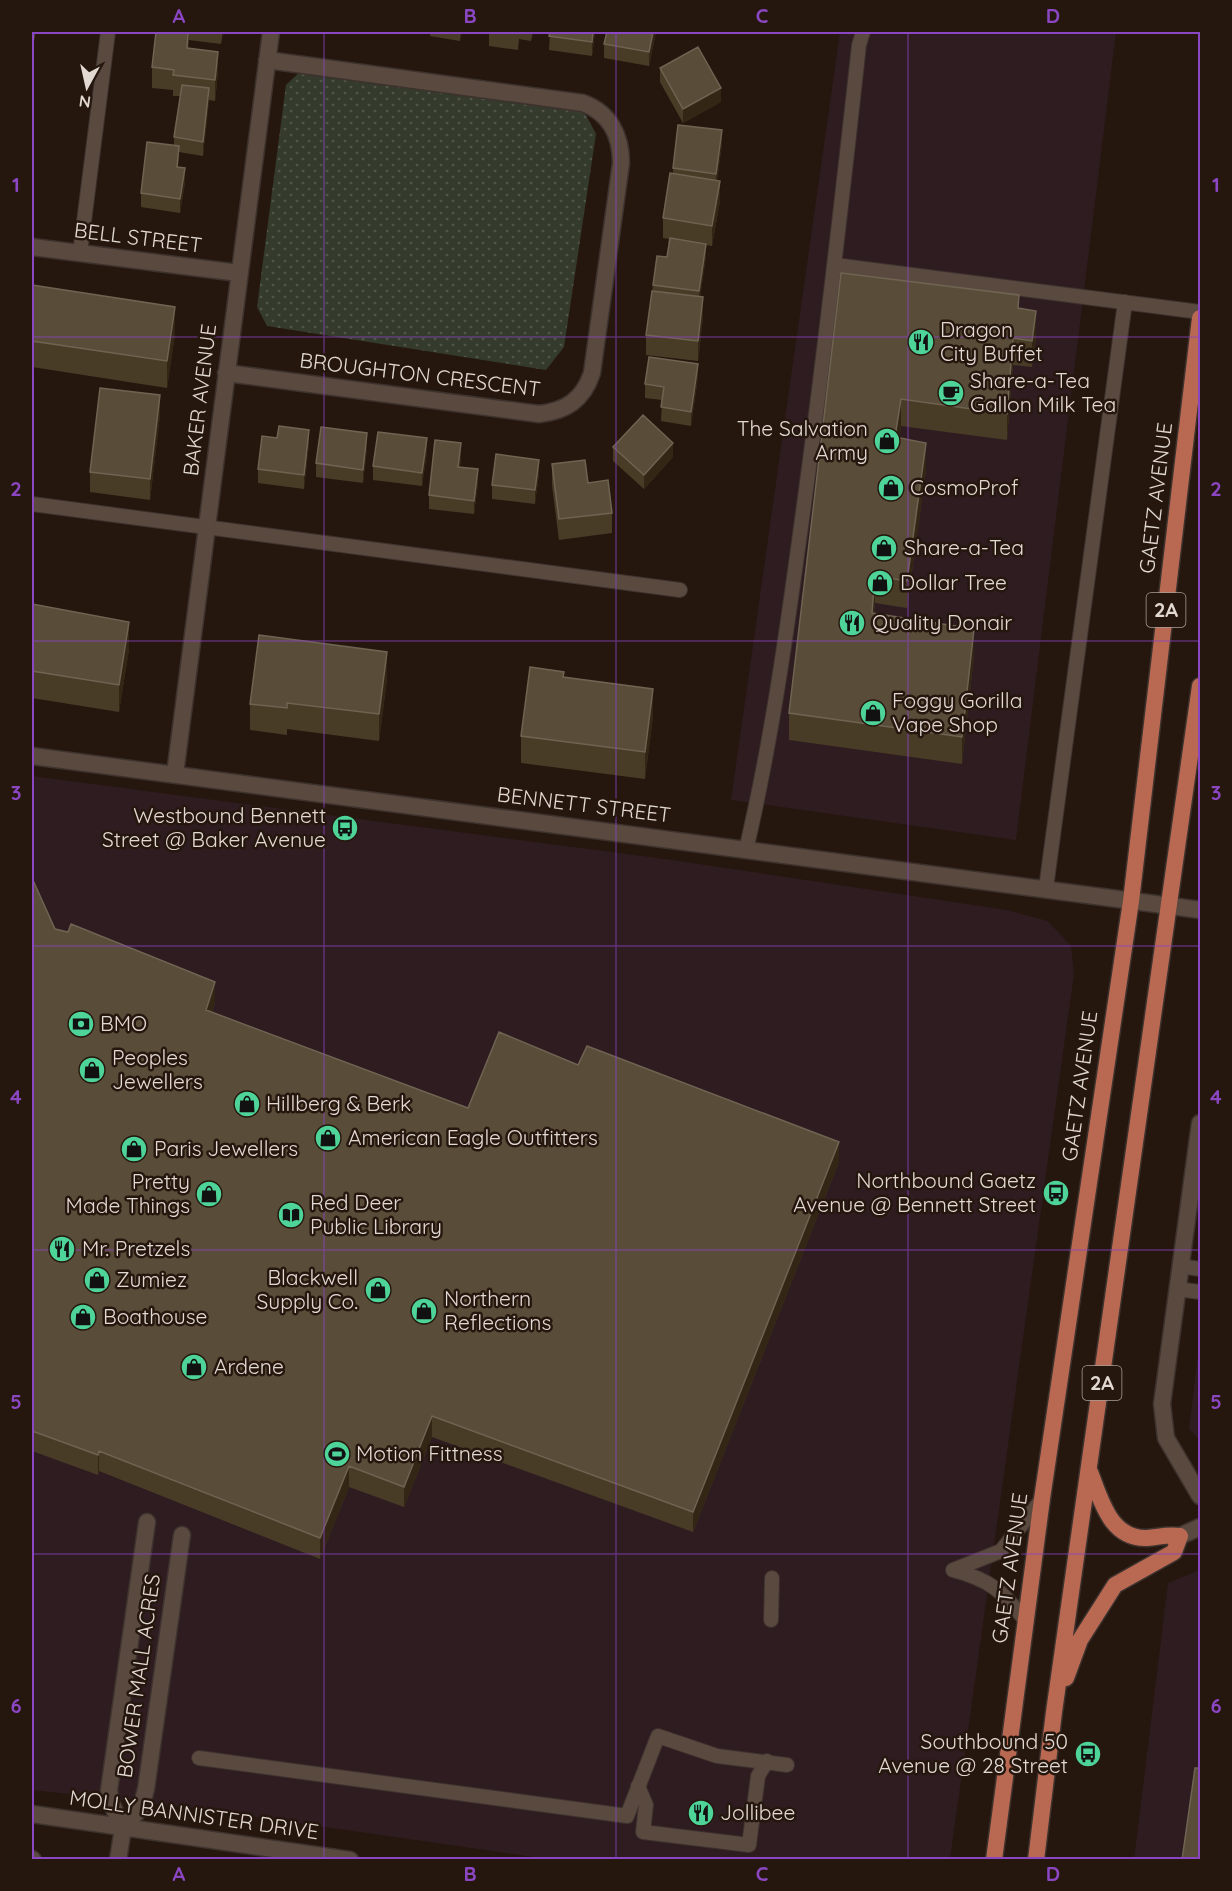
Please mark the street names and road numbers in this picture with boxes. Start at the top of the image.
street label: BELL STREET [73,216,204,258]
street label: BAKER AVENUE [177,322,221,477]
street label: BROUGHTON CRESCENT [298,346,542,402]
street label: GAETZ AVENUE [1133,421,1177,575]
road number: 2A [1146,593,1186,627]
street label: BENNETT STREET [496,780,673,828]
street label: GAETZ AVENUE [1056,1009,1102,1163]
road number: 2A [1082,1366,1122,1400]
street label: GAETZ AVENUE [986,1491,1032,1645]
street label: BOWER MALL ACRES [111,1572,165,1780]
street label: MOLLY BANNISTER DRIVE [68,1784,321,1844]

